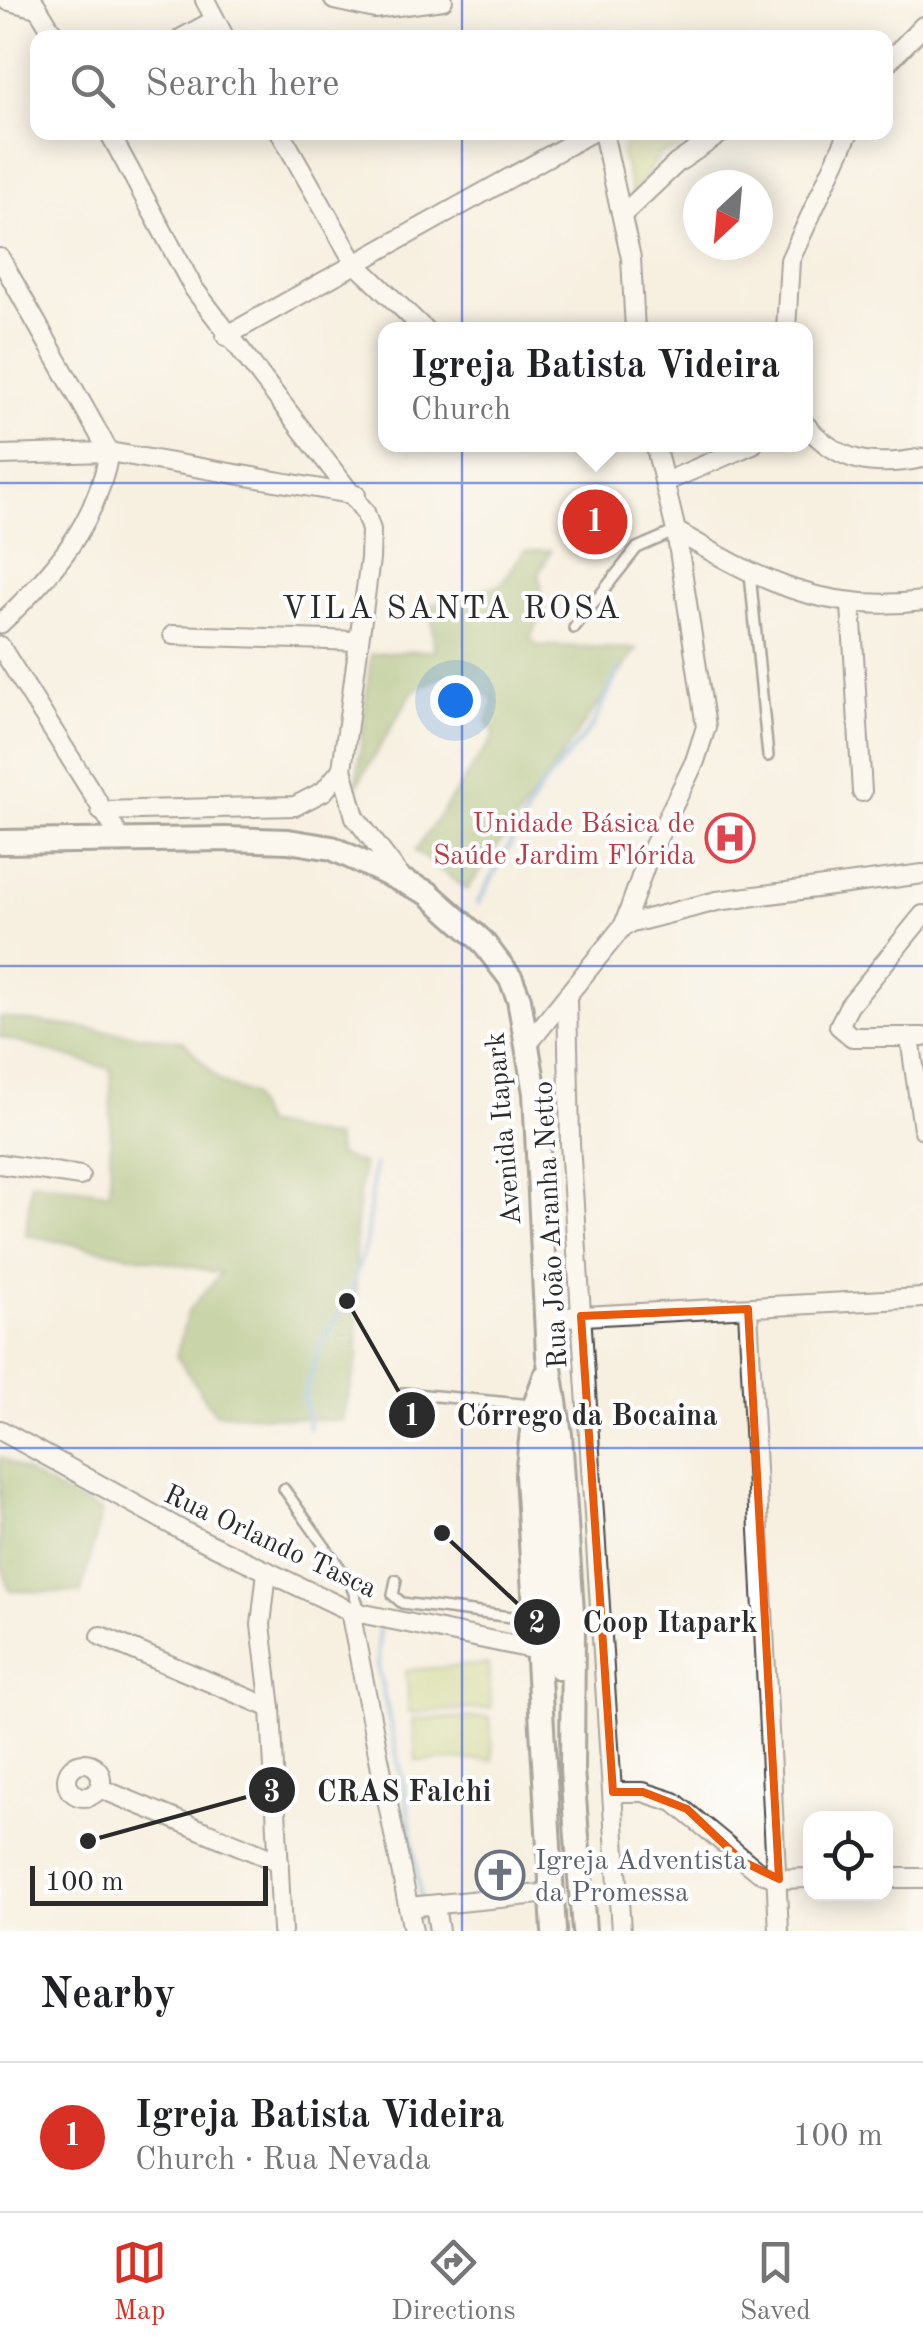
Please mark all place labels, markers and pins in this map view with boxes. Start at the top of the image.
pin: 1 [562,484,628,560]
place label: Unidade Básica de Saúde Jardim Flórida [433,811,695,871]
hospital icon: Unidade Básica de Saúde Jardim Flórida [704,812,756,864]
callout: Córrego da Bocaina [387,1385,738,1445]
callout: Coop Itapark [512,1592,777,1652]
callout: CRAS Falchi [247,1760,511,1820]
place label: Igreja Adventista da Promessa [535,1848,747,1908]
church icon: Igreja Adventista da Promessa [474,1849,526,1901]

